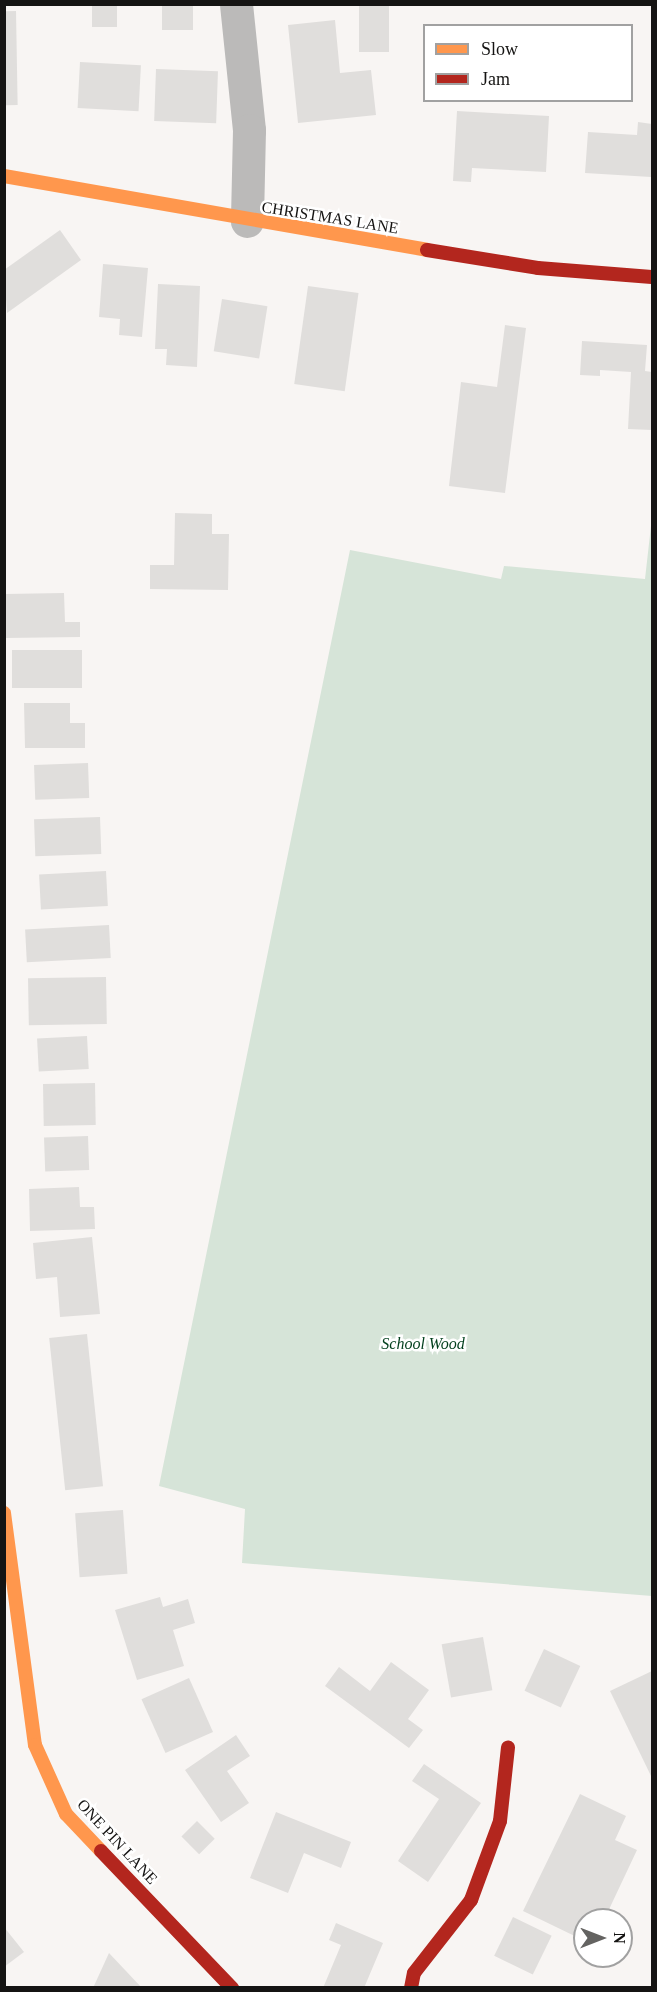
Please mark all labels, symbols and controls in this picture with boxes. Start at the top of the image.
legend [423,24,633,102]
text: Slow [481,39,518,59]
text: Jam [481,69,510,89]
street label: CHRISTMAS LANE [260,198,400,238]
park label: School Wood [381,1334,465,1354]
street label: ONE PIN LANE [73,1795,161,1889]
north arrow [573,1908,633,1968]
text: N [611,1932,628,1944]

